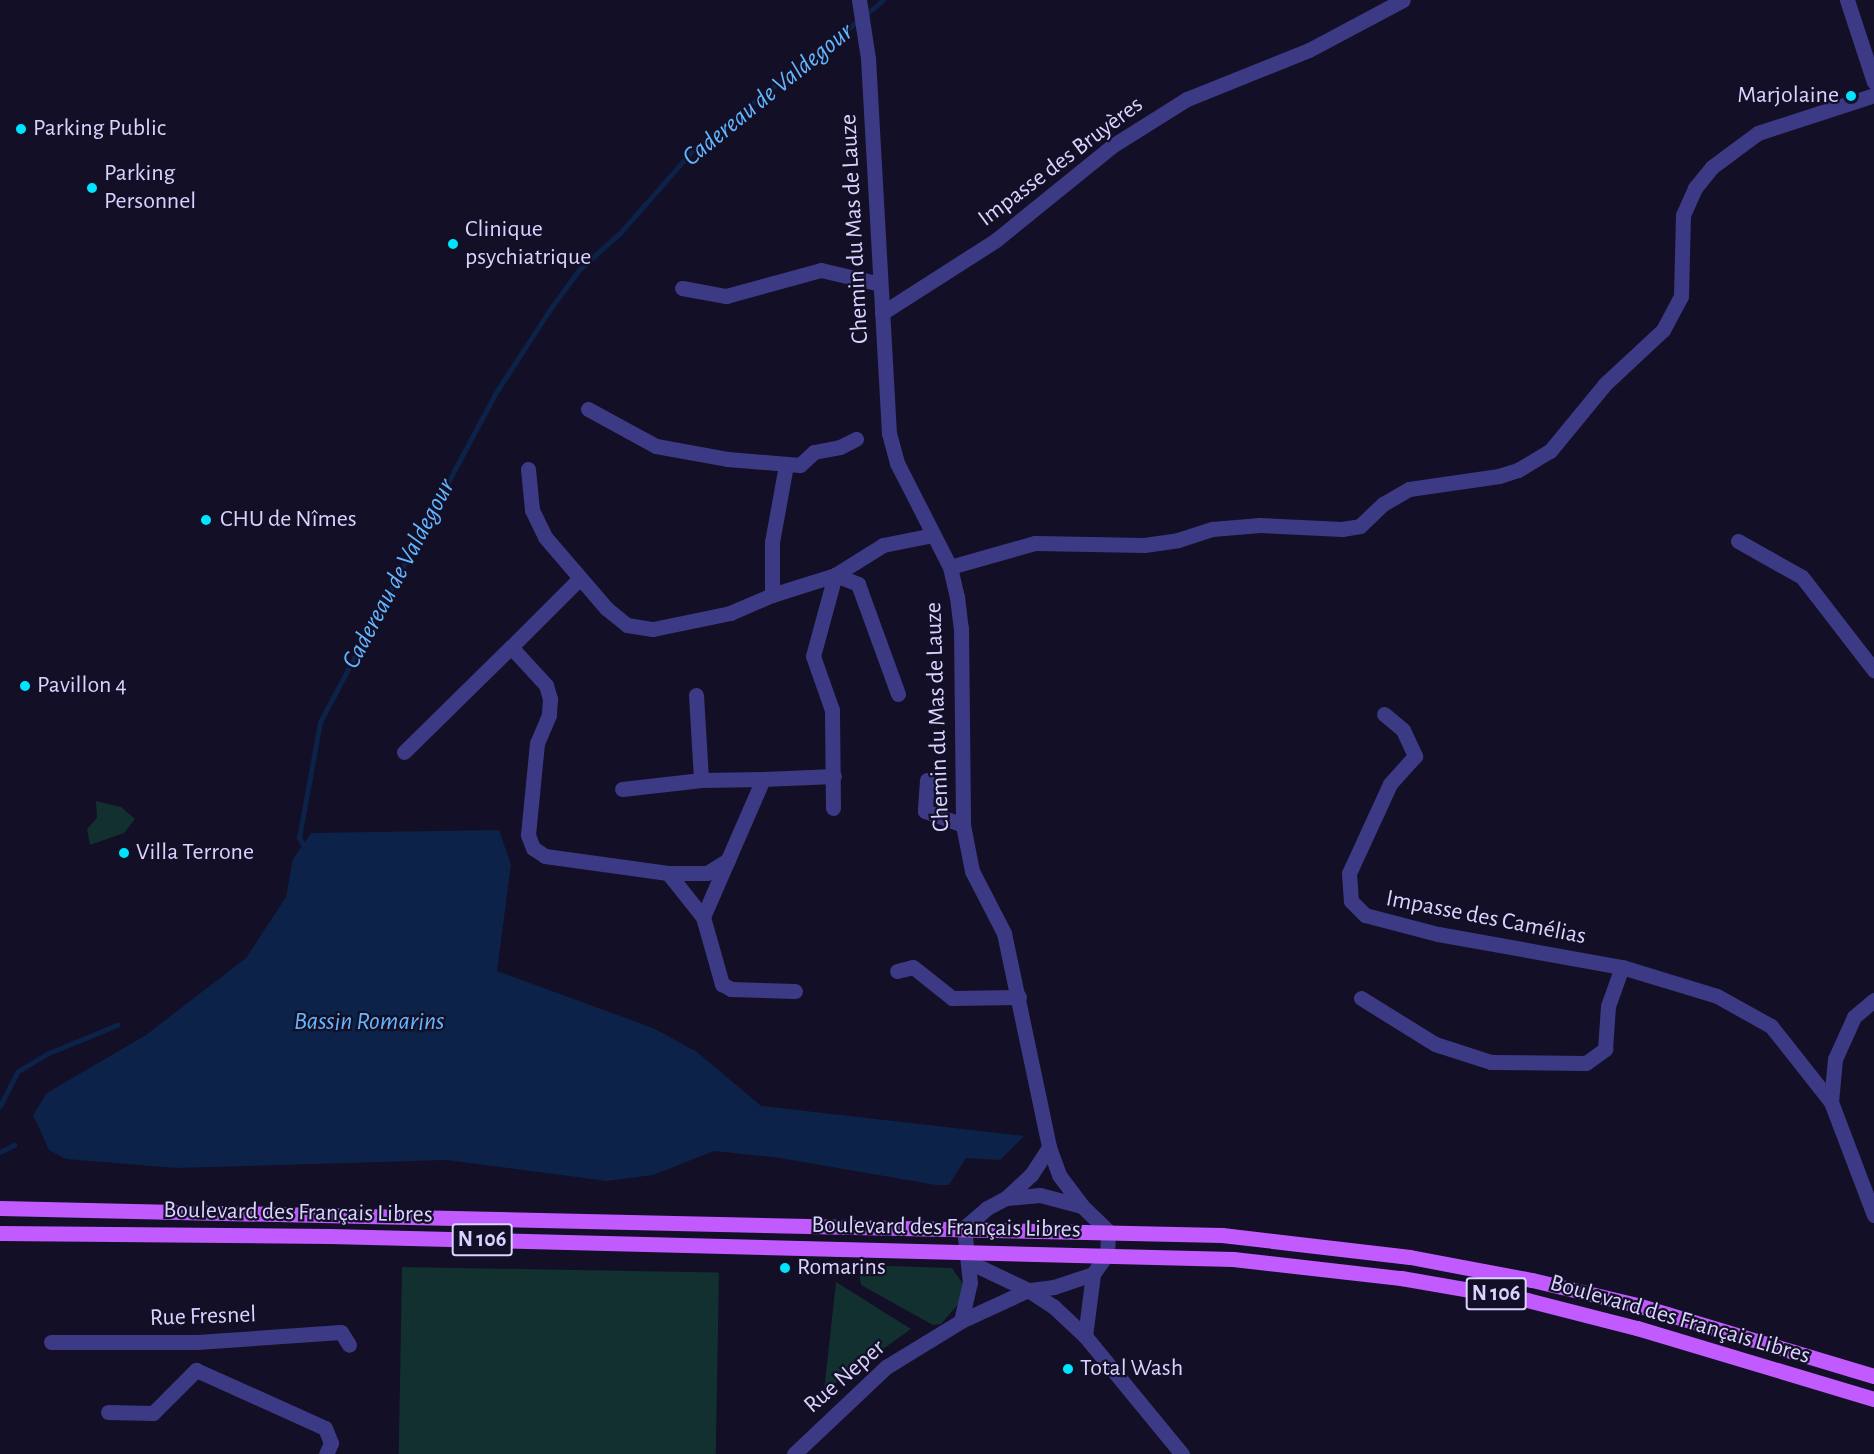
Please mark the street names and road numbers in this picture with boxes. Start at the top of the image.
street label: Impasse des Bruyères [973,91,1149,233]
street label: Chemin du Mas de Lauze [835,113,875,345]
street label: Chemin du Mas de Lauze [920,602,956,832]
street label: Impasse des Camélias [1384,884,1588,952]
street label: Boulevard des Français Libres [163,1196,433,1230]
street label: Boulevard des Français Libres [811,1211,1081,1245]
road number: N 106 [450,1221,514,1259]
street label: Boulevard des Français Libres [1547,1269,1813,1371]
road number: N 106 [1464,1275,1528,1313]
street label: Rue Fresnel [149,1301,257,1333]
street label: Rue Neper [799,1334,891,1420]

